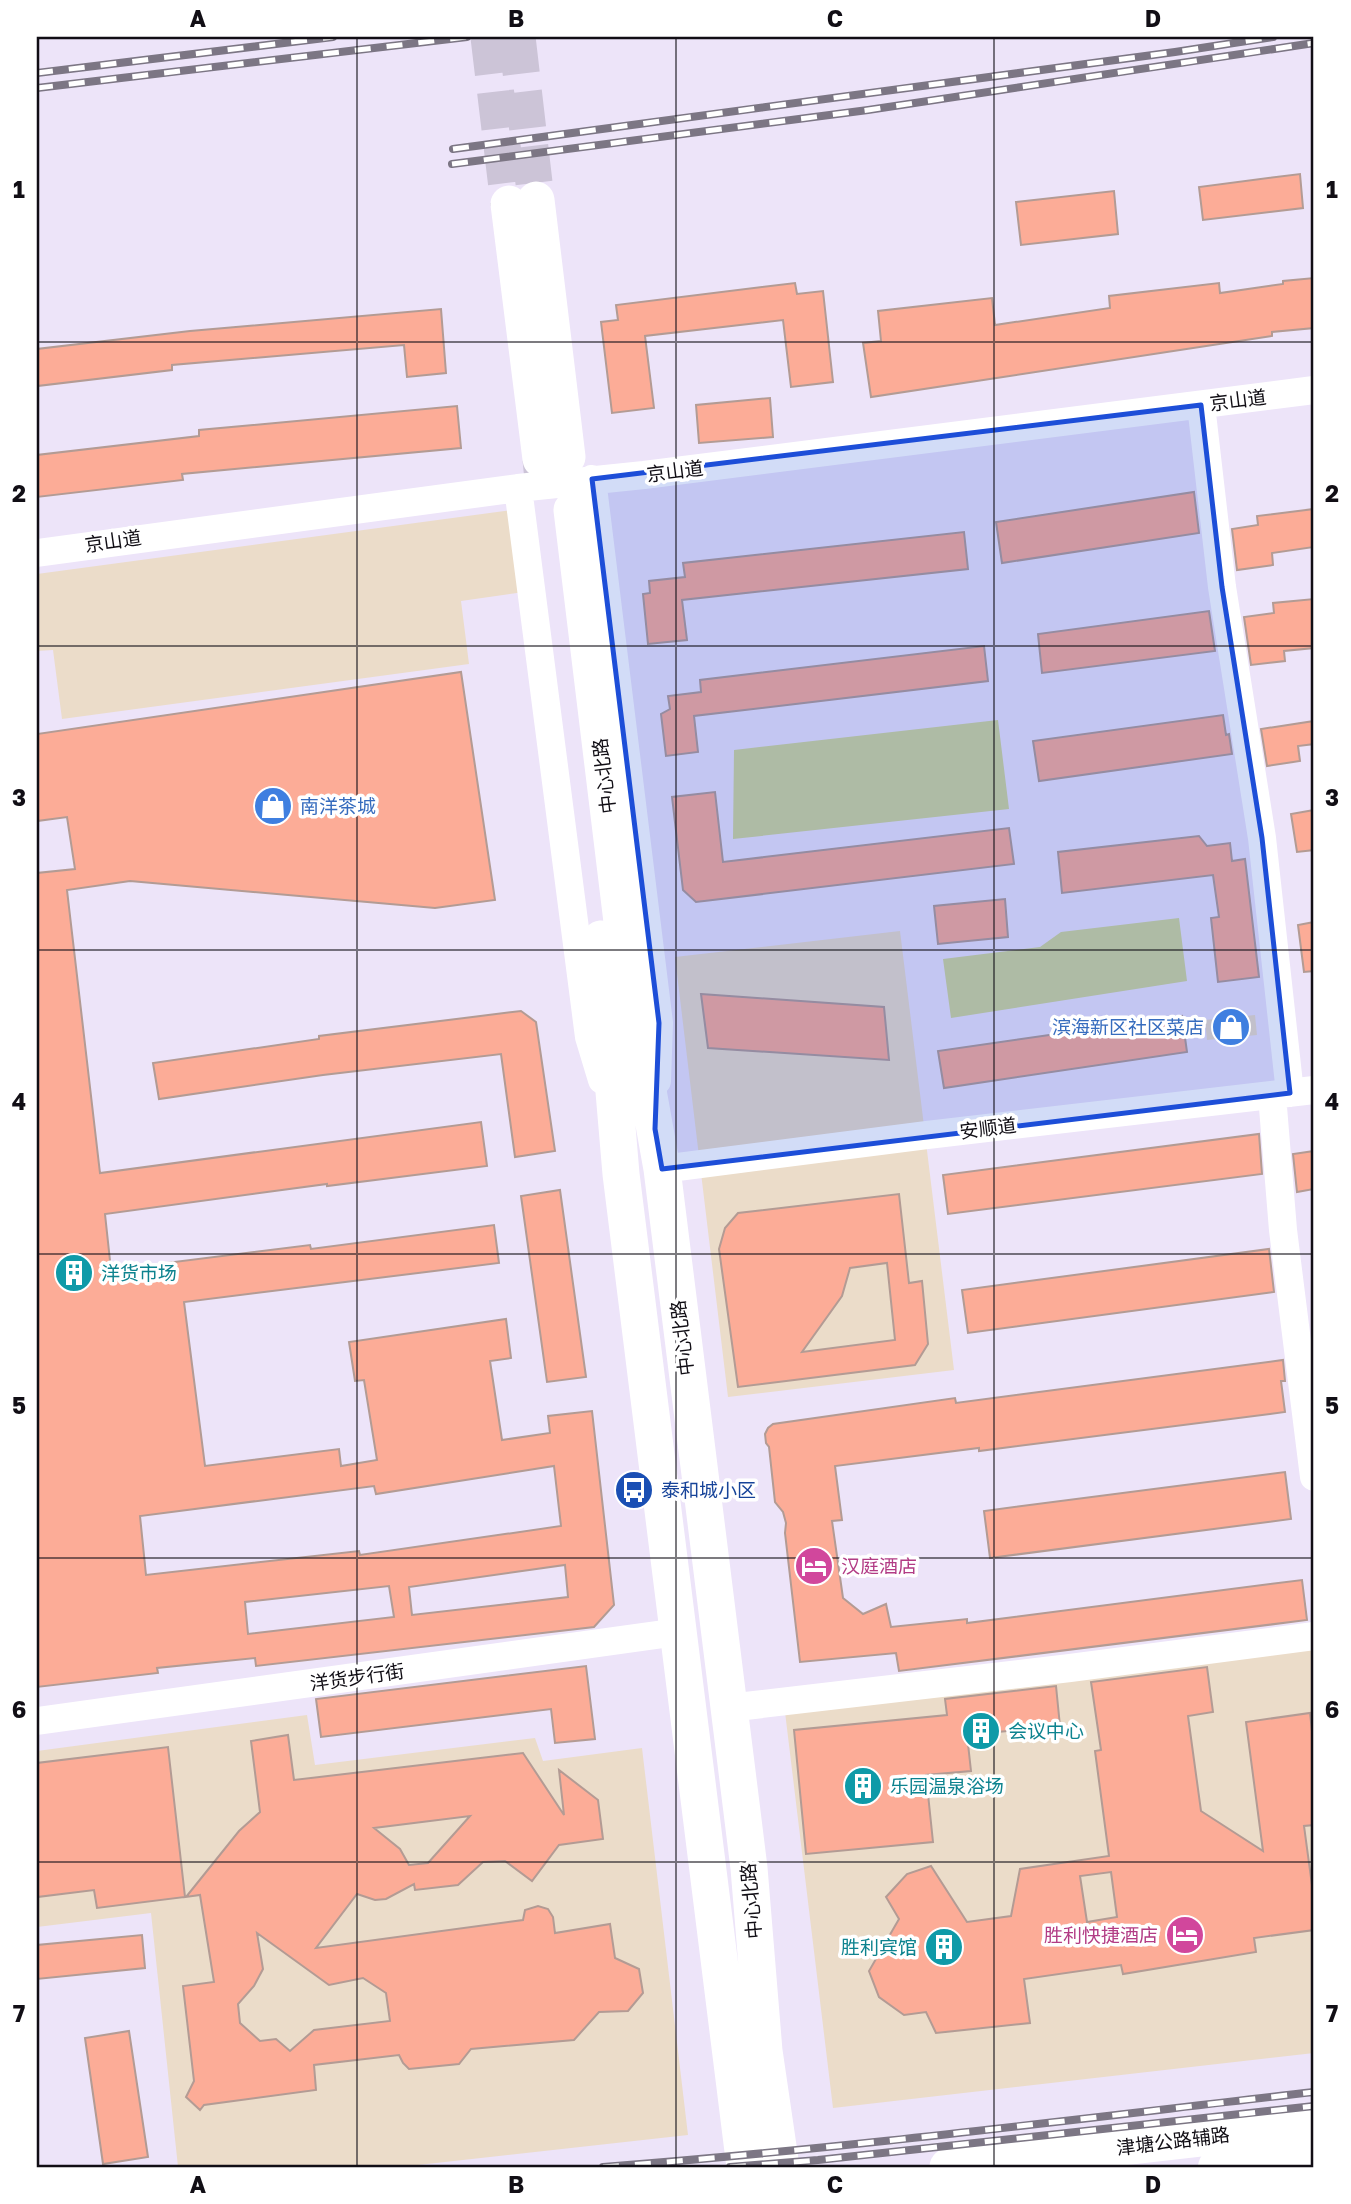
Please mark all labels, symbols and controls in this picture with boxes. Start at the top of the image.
text: A [190,4,207,32]
text: B [508,4,524,32]
text: C [827,4,843,32]
text: D [1145,4,1161,32]
text: 1 [13,175,25,203]
text: 1 [1326,175,1338,203]
street label: 京山道 [1208,385,1268,414]
street label: 京山道 [645,456,705,485]
text: 2 [12,479,26,507]
text: 2 [1325,479,1339,507]
street label: 京山道 [83,525,143,556]
street label: 中心北路 [587,737,620,815]
text: 3 [12,783,26,811]
text: 3 [1325,783,1339,811]
shop icon: 南洋茶城 [252,785,294,827]
place label: 南洋茶城 [300,794,376,817]
shop icon: 滨海新区社区菜店 [1210,1006,1252,1048]
place label: 滨海新区社区菜店 [1052,1015,1204,1038]
text: 4 [12,1087,26,1115]
text: 4 [1325,1087,1339,1115]
street label: 安顺道 [958,1113,1018,1142]
building icon: 洋货市场 [53,1252,95,1294]
place label: 洋货市场 [101,1261,177,1284]
street label: 中心北路 [665,1299,698,1377]
text: 5 [12,1391,26,1419]
text: 5 [1325,1391,1339,1419]
bus stop icon: 泰和城小区 [613,1469,655,1511]
place label: 泰和城小区 [661,1478,756,1501]
hotel icon: 汉庭酒店 [793,1545,835,1587]
place label: 汉庭酒店 [841,1554,917,1577]
street label: 洋货步行街 [308,1659,406,1695]
text: 6 [12,1695,26,1723]
text: 6 [1325,1695,1339,1723]
building icon: 会议中心 [960,1710,1002,1752]
place label: 会议中心 [1008,1719,1084,1742]
building icon: 乐园温泉浴场 [842,1765,884,1807]
place label: 乐园温泉浴场 [890,1774,1004,1797]
street label: 中心北路 [736,1862,765,1940]
hotel icon: 胜利快捷酒店 [1164,1914,1206,1956]
place label: 胜利快捷酒店 [1044,1923,1158,1946]
building icon: 胜利宾馆 [923,1926,965,1968]
place label: 胜利宾馆 [841,1935,917,1958]
text: 7 [13,1999,25,2027]
text: 7 [1326,1999,1338,2027]
street label: 津塘公路辅路 [1115,2122,1231,2159]
text: A [190,2170,207,2198]
text: B [508,2170,524,2198]
text: C [827,2170,843,2198]
text: D [1145,2170,1161,2198]

